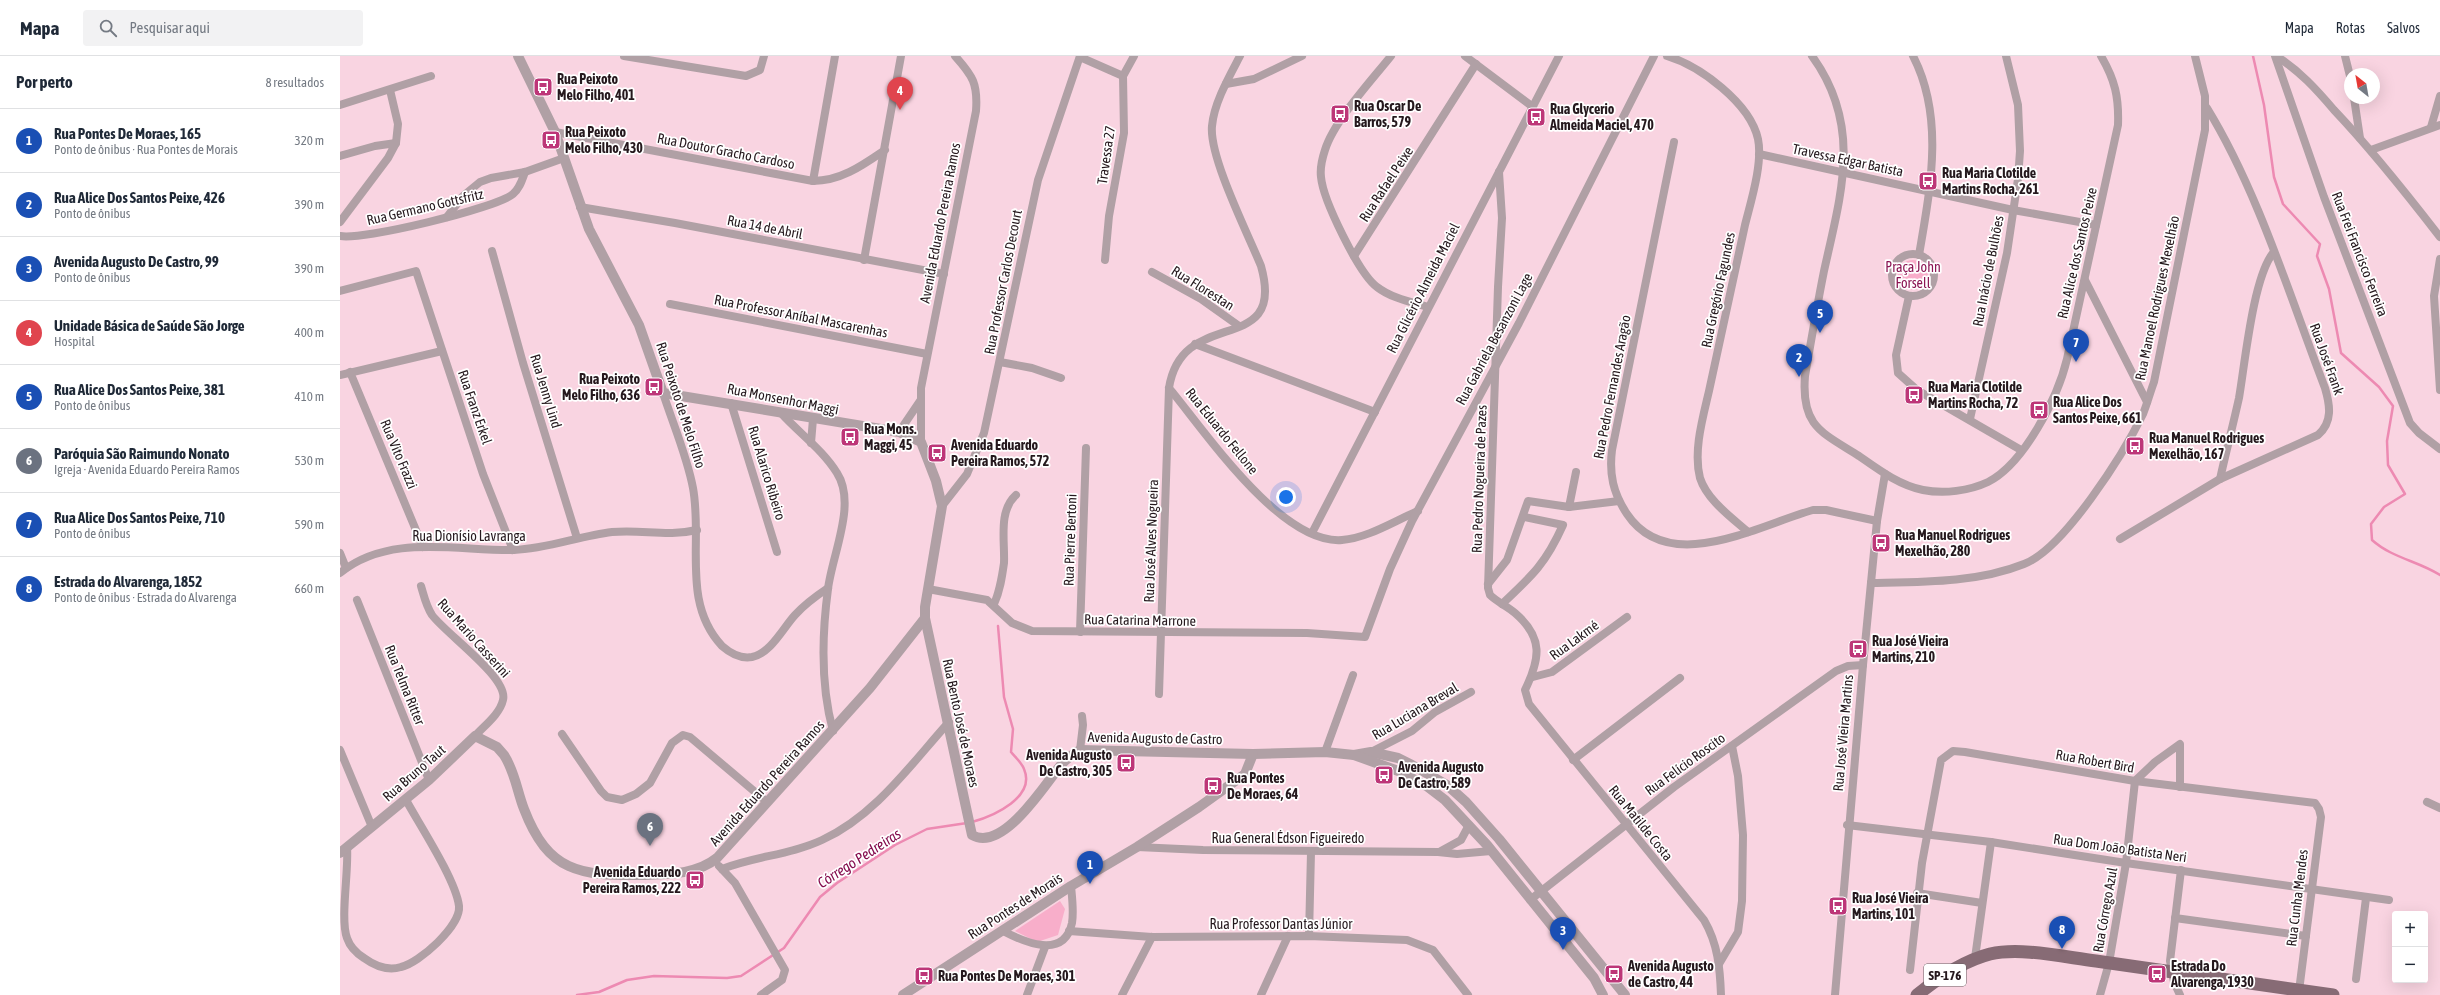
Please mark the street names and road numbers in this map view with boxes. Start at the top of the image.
street label: Travessa 27 [1094,125,1118,185]
street label: Rua Doutor Gracho Cardoso [656,130,796,172]
street label: Travessa Edgar Batista [1791,140,1905,180]
street label: Avenida Eduardo Pereira Ramos [917,141,963,305]
street label: Rua Rafael Peixe [1356,143,1416,225]
street label: Rua Germano Gottsfritz [365,186,485,228]
street label: Rua Alice dos Santos Peixe [2054,186,2100,320]
street label: Rua Frei Francisco Ferreira [2329,189,2391,319]
street label: Rua Professor Carlos Decourt [981,208,1025,356]
street label: Rua 14 de Abril [726,212,804,242]
street label: Rua Inácio de Bulhões [1969,214,2007,328]
street label: Rua Manoel Rodrigues Mexelhão [2132,214,2182,382]
street label: Rua Glicério Almeida Maciel [1383,220,1463,356]
street label: Rua Gregório Fagundes [1698,231,1738,349]
street label: Rua Florestan [1169,262,1237,314]
street label: Rua Gabriela Besanzoni Lage [1452,270,1536,408]
street label: Rua Professor Aníbal Mascarenhas [713,291,889,341]
street label: Rua Pedro Fernandes Aragão [1590,314,1634,460]
street label: Rua José Frank [2307,321,2347,397]
street label: Rua Peixoto de Melo Filho [653,340,709,470]
street label: Rua Jenny Lind [527,352,565,430]
street label: Rua Franz Erkel [455,368,495,447]
street label: Rua Monsenhor Maggi [726,380,840,418]
street label: Rua Eduardo Fellone [1182,385,1262,477]
street label: Rua Pedro Nogueira de Pazes [1468,405,1490,553]
street label: Rua Vito Frazzi [377,417,421,491]
street label: Rua Alarico Ribeiro [745,424,789,522]
street label: Rua José Alves Nogueira [1141,479,1161,603]
street label: Rua Pierre Bertoni [1060,494,1080,586]
street label: Rua Dionísio Lavranga [412,528,526,544]
street label: Rua Mario Casserini [434,595,514,681]
street label: Rua Catarina Marrone [1084,611,1196,629]
street label: Rua Lakmé [1546,617,1602,663]
street label: Rua Telma Ritter [382,643,429,728]
street label: Rua Bento José de Moraes [940,657,982,789]
street label: Rua José Vieira Martins [1830,674,1856,792]
street label: Rua Luciana Breval [1369,679,1461,743]
street label: Avenida Eduardo Pereira Ramos [706,717,828,849]
street label: Avenida Augusto de Castro [1087,729,1223,747]
street label: Rua Felício Roscito [1642,730,1728,798]
street label: Rua Bruno Taut [380,742,448,804]
street label: Rua Robert Bird [2055,746,2135,776]
street label: Rua Matilde Costa [1606,782,1676,864]
street label: Rua General Édson Figueiredo [1212,830,1364,846]
street label: Rua Dom João Batista Neri [2052,831,2188,865]
street label: Rua Cunha Mendes [2283,848,2311,947]
street label: Rua Córrego Azul [2090,866,2120,954]
street label: Rua Pontes de Morais [965,870,1065,942]
street label: Rua Professor Dantas Júnior [1210,916,1353,932]
road number: SP-176 [1924,964,1966,986]

